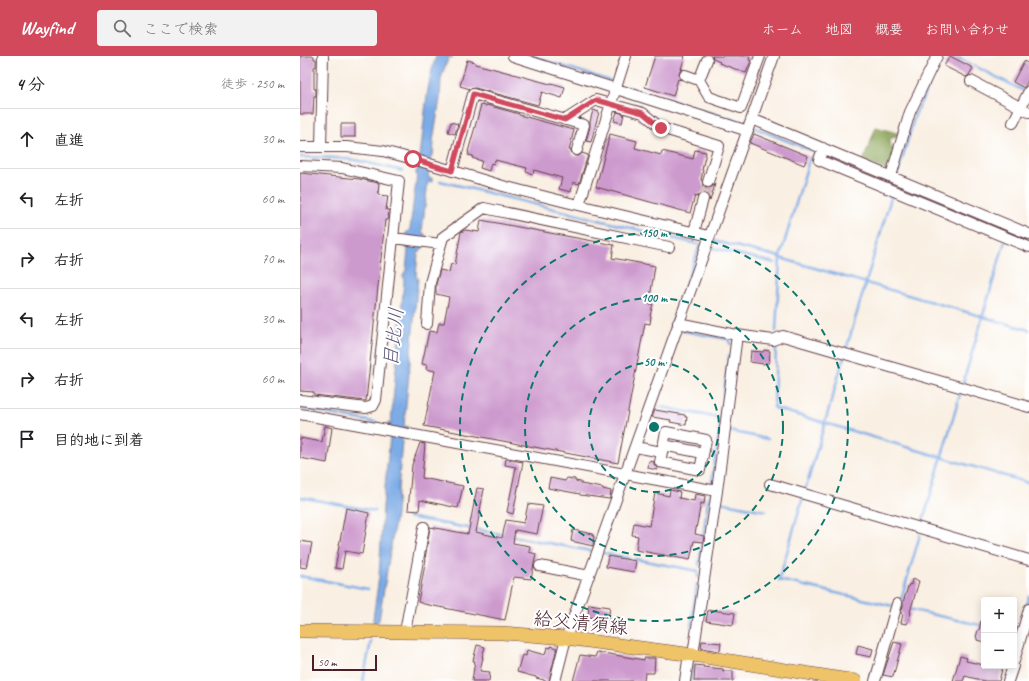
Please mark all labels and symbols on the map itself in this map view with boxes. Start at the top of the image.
route end [652,119,670,137]
route start [404,150,422,168]
text: 150 m [641,225,668,241]
text: 100 m [641,290,668,306]
water label: 目比川 [378,306,409,368]
text: 50 m [644,354,665,370]
centre of rings [647,420,661,434]
street label: 給父清須線 [532,606,629,640]
scale bar [312,653,377,672]

